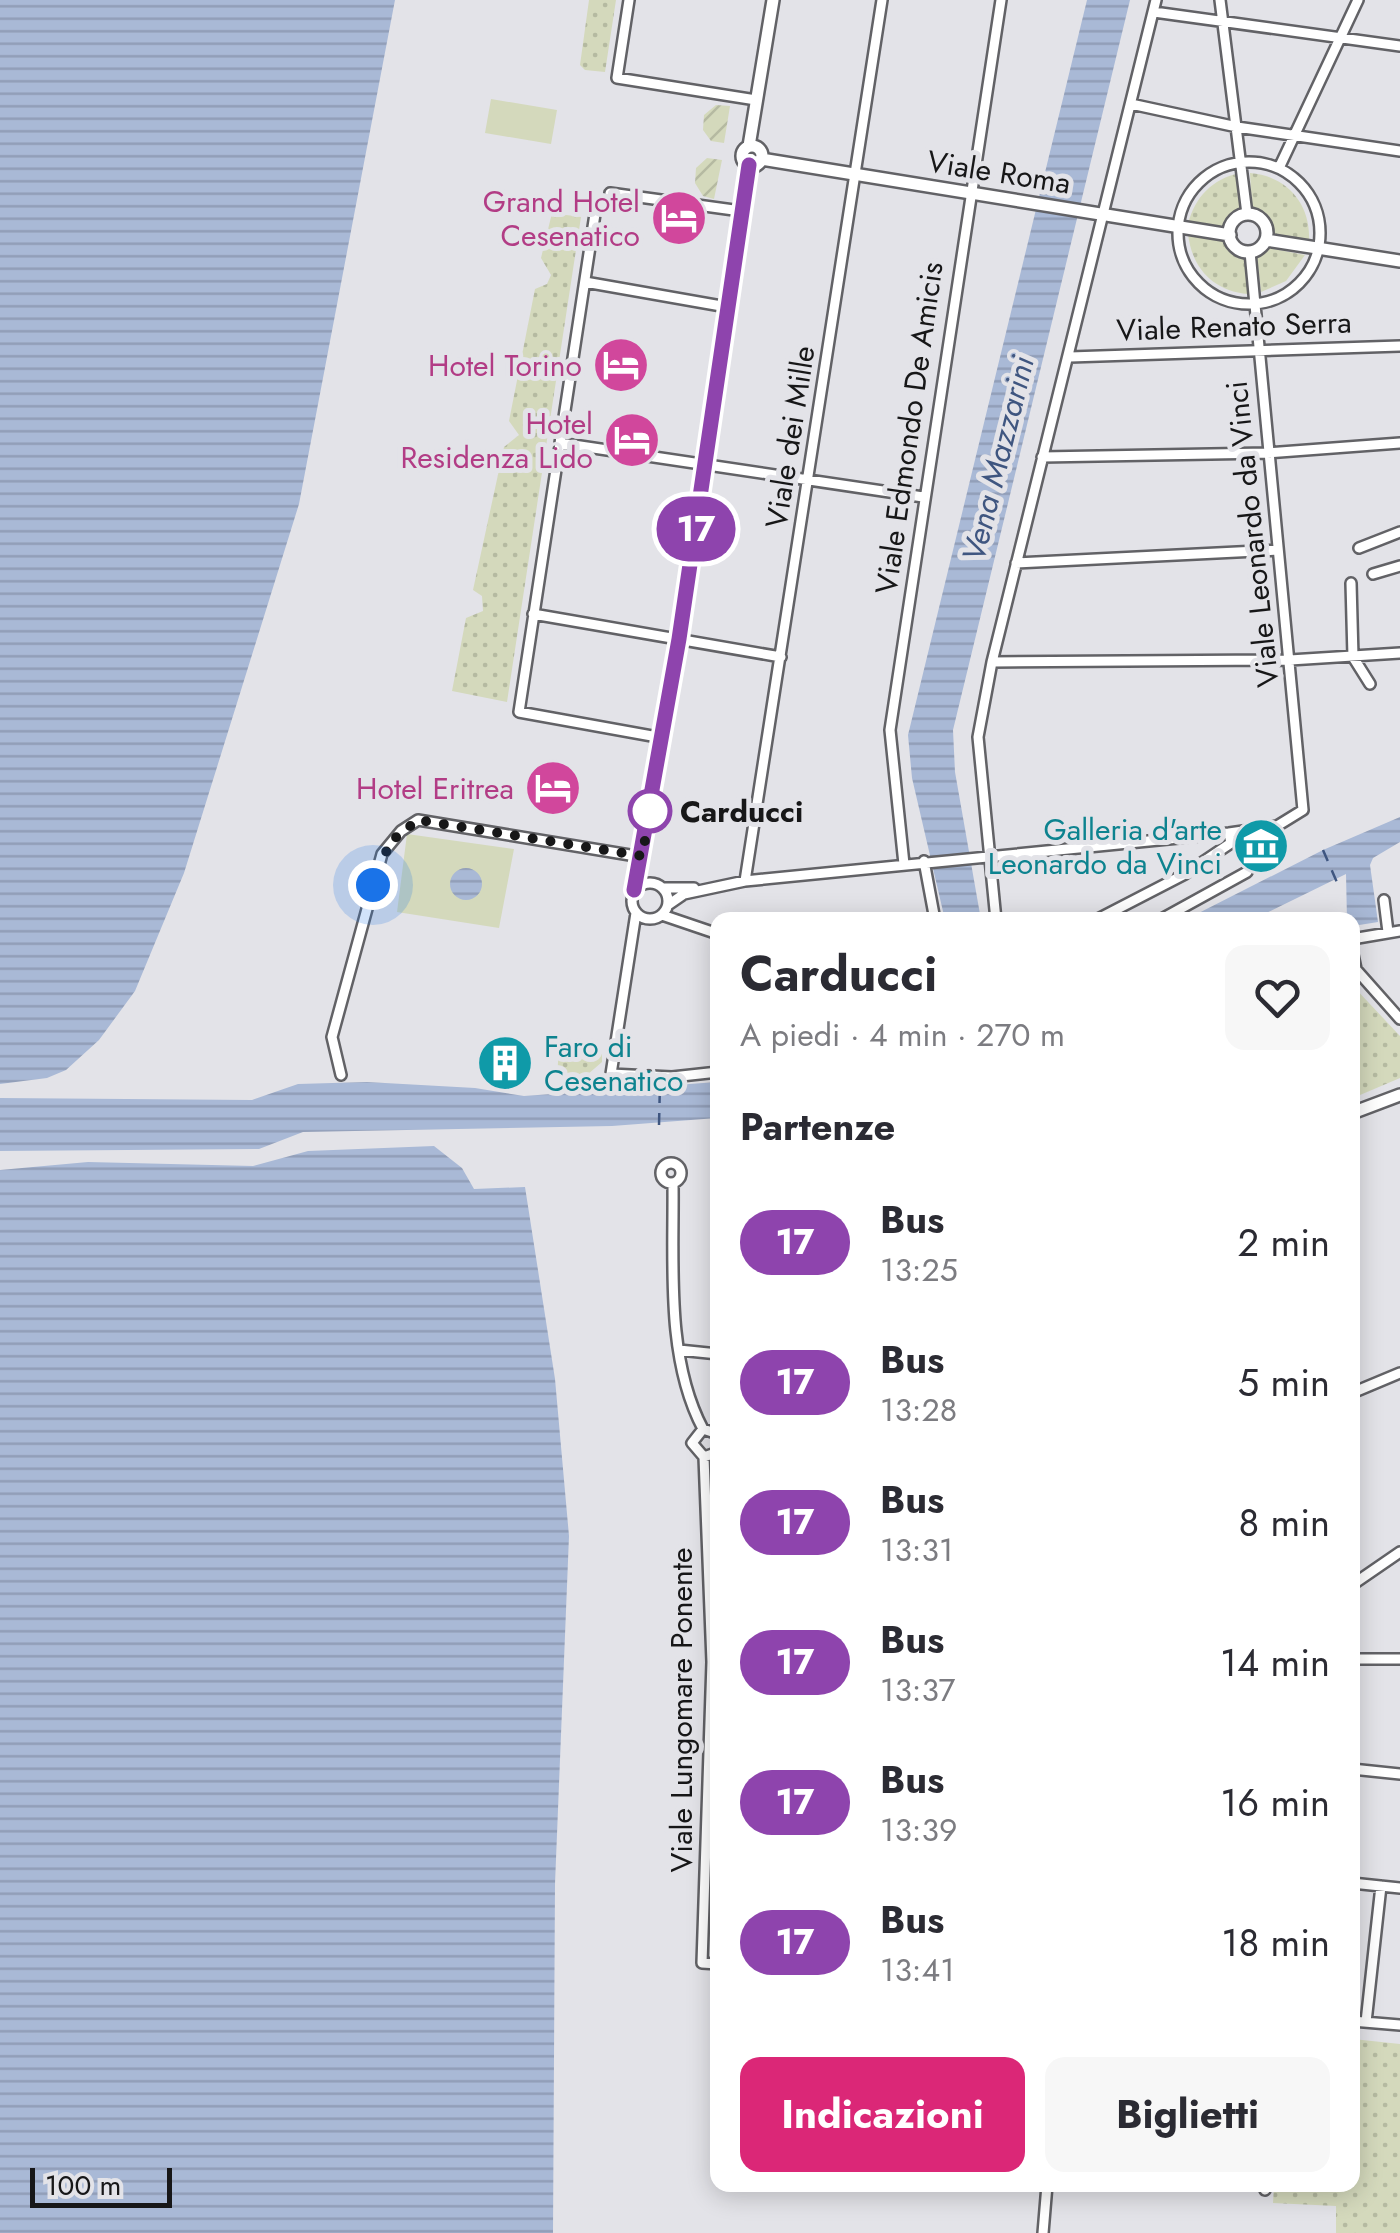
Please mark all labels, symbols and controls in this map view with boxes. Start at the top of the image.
street label: Viale Roma [924,139,1074,205]
place label: Grand Hotel Cesenatico [483,180,640,257]
hotel icon: Grand Hotel Cesenatico [649,188,709,248]
street label: Viale Edmondo De Amicis [864,259,954,597]
street label: Viale Renato Serra [1116,300,1352,352]
hotel icon: Hotel Torino [591,335,651,395]
street label: Viale dei Mille [754,343,826,531]
place label: Hotel Torino [428,344,582,387]
water label: Vena Mazzarini [950,350,1046,567]
street label: Viale Leonardo da Vinci [1215,379,1289,689]
place label: Hotel Residenza Lido [401,402,593,479]
hotel icon: Hotel Residenza Lido [602,410,662,470]
line badge: 17 [651,496,741,562]
text: 17 [677,504,715,554]
hotel icon: Hotel Eritrea [523,758,583,818]
place label: Hotel Eritrea [356,767,514,810]
marker: Carducci [629,790,671,832]
place label: Carducci [680,790,803,833]
place label: Galleria d'arte Leonardo da Vinci [988,808,1222,885]
museum icon: Galleria d'arte Leonardo da Vinci [1231,816,1291,876]
your location [348,860,398,910]
text: Carducci [740,940,937,1009]
button: heart [1225,945,1330,1050]
text: A piedi · 4 min · 270 m [740,1012,1065,1058]
place label: Faro di Cesenatico [544,1025,683,1102]
building icon: Faro di Cesenatico [475,1033,535,1093]
text: Partenze [740,1099,895,1154]
text: Bus [880,1192,944,1247]
text: 2 min [1238,1215,1330,1270]
text: 17 [776,1217,814,1267]
text: 13:25 [880,1247,958,1293]
text: Bus [880,1332,944,1387]
text: 5 min [1238,1355,1330,1410]
text: 17 [776,1357,814,1407]
text: 13:28 [880,1387,957,1433]
text: Bus [880,1472,944,1527]
text: 8 min [1238,1495,1330,1550]
text: 17 [776,1497,814,1547]
text: 13:31 [880,1527,953,1573]
street label: Viale Lungomare Ponente [660,1548,703,1872]
text: Bus [880,1612,944,1667]
text: 14 min [1220,1635,1330,1690]
text: 17 [776,1637,814,1687]
text: 13:37 [880,1667,955,1713]
text: Bus [880,1752,944,1807]
text: 16 min [1220,1775,1330,1830]
text: 17 [776,1777,814,1827]
text: 13:39 [880,1807,957,1853]
text: Bus [880,1892,944,1947]
text: 18 min [1221,1915,1330,1970]
text: 17 [776,1917,814,1967]
text: 13:41 [880,1947,955,1993]
button: Indicazioni [740,2057,1025,2172]
button: Biglietti [1045,2057,1330,2172]
scale bar [30,2163,172,2208]
text: 100 m [45,2165,121,2206]

